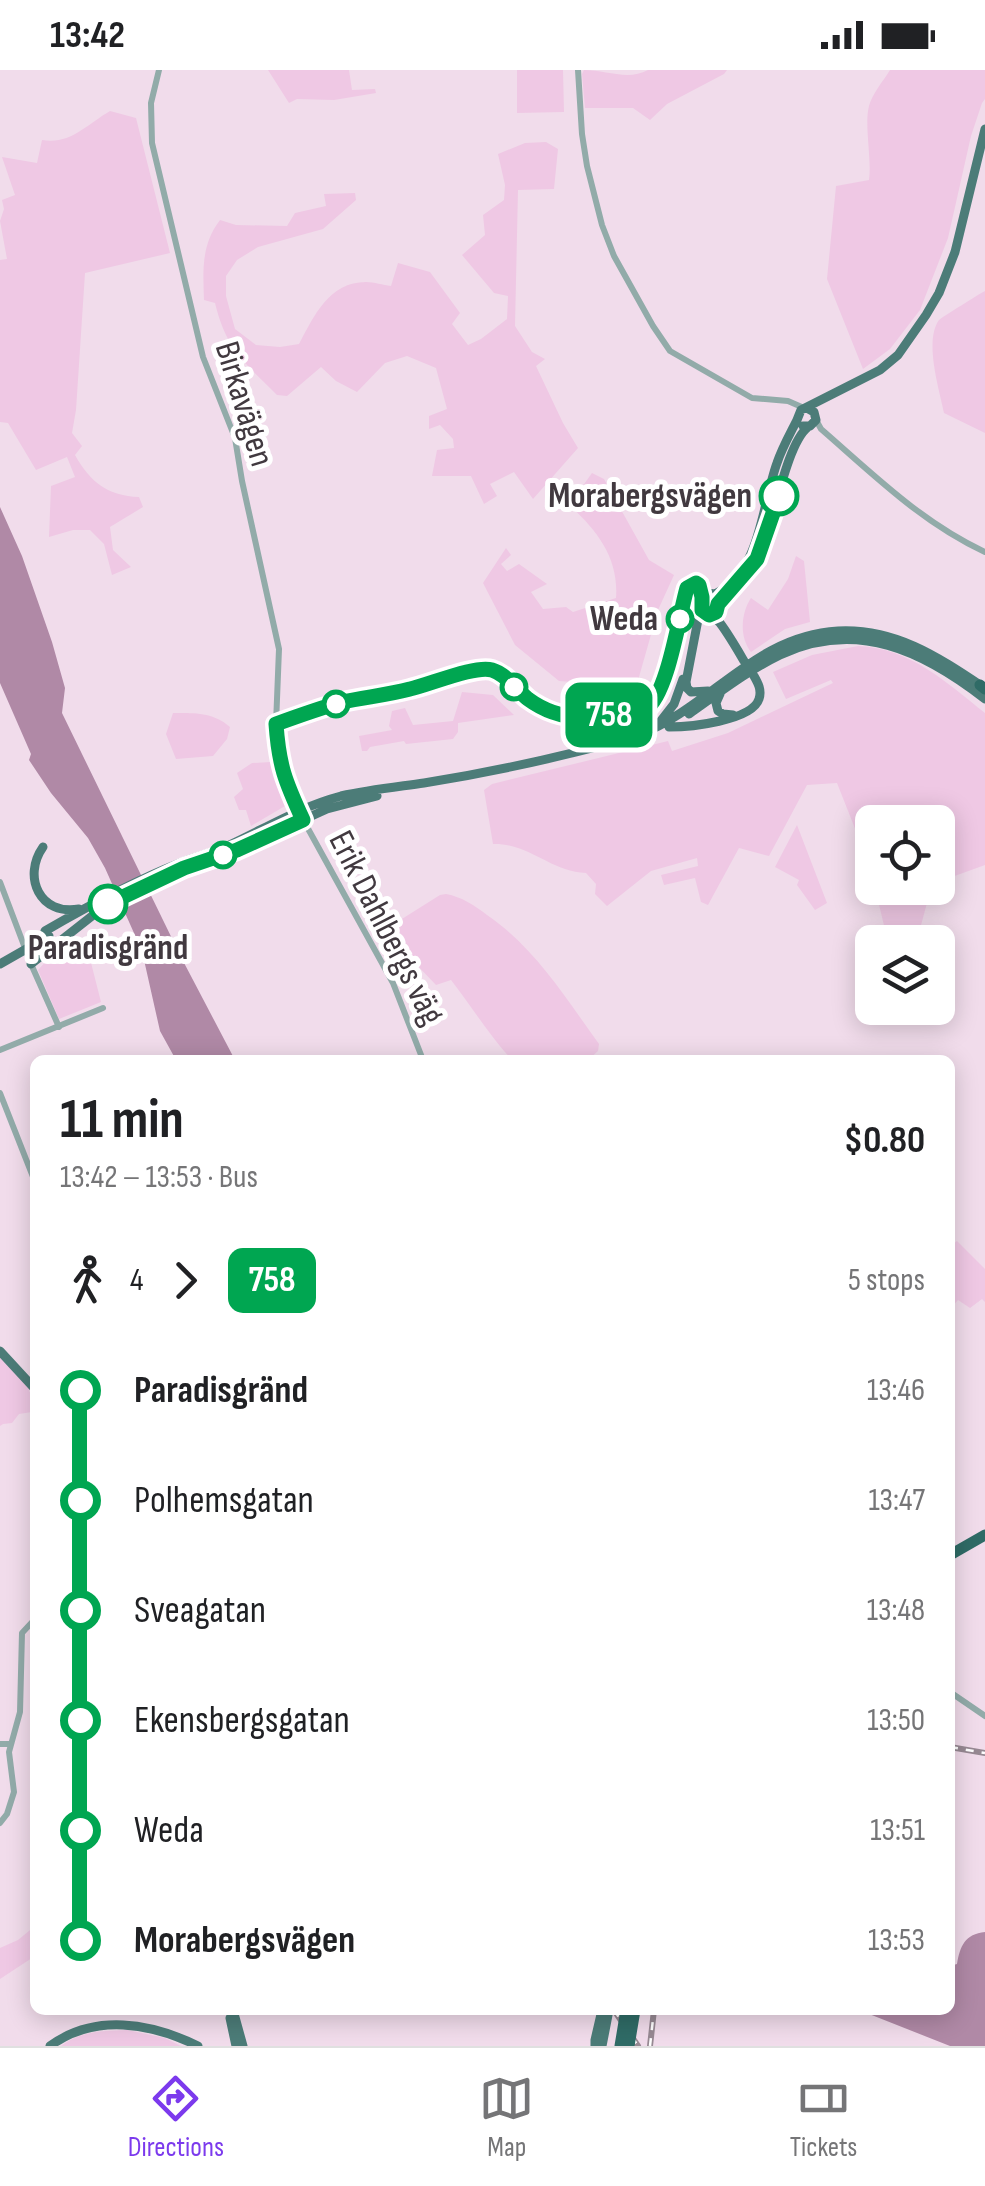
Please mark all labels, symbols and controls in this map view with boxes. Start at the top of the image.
text: 13:42 [50,13,125,58]
street label: Birkavägen [205,336,283,472]
place label: Morabergsvägen [548,475,752,518]
marker: Morabergsvägen [760,477,798,515]
place label: Weda [590,598,658,641]
marker: Weda [667,606,693,632]
unlabelled marker [501,674,527,700]
line badge: 758 [552,682,666,748]
unlabelled marker [323,691,349,717]
text: 758 [585,694,633,737]
map controls [855,805,955,1025]
button: locate [855,805,955,905]
street label: Erik Dahlbergs väg [319,824,453,1032]
unlabelled marker [210,842,236,868]
marker: Paradisgränd [89,885,127,923]
button: layers [855,925,955,1025]
place label: Paradisgränd [28,927,188,970]
text: 11 min [60,1087,184,1154]
text: $0.80 [844,1118,925,1163]
text: 13:42 – 13:53 · Bus [60,1158,258,1197]
icon: walk [60,1253,115,1308]
icon: forward [158,1253,213,1308]
text: 758 [248,1259,296,1302]
text: 4 [130,1261,143,1300]
text: 5 stops [848,1261,925,1300]
text: Paradisgränd [134,1368,308,1413]
text: 13:46 [867,1371,925,1410]
text: Polhemsgatan [134,1478,314,1523]
text: 13:47 [868,1481,925,1520]
text: Sveagatan [134,1588,266,1633]
text: 13:48 [867,1591,925,1630]
text: Ekensbergsgatan [134,1698,350,1743]
text: 13:50 [867,1701,925,1740]
text: Weda [134,1808,204,1853]
text: 13:51 [870,1811,925,1850]
text: Morabergsvägen [134,1918,355,1963]
text: 13:53 [868,1921,925,1960]
tab: Directions [128,2071,224,2164]
tab: Map [479,2071,534,2164]
tab: Tickets [790,2071,857,2164]

